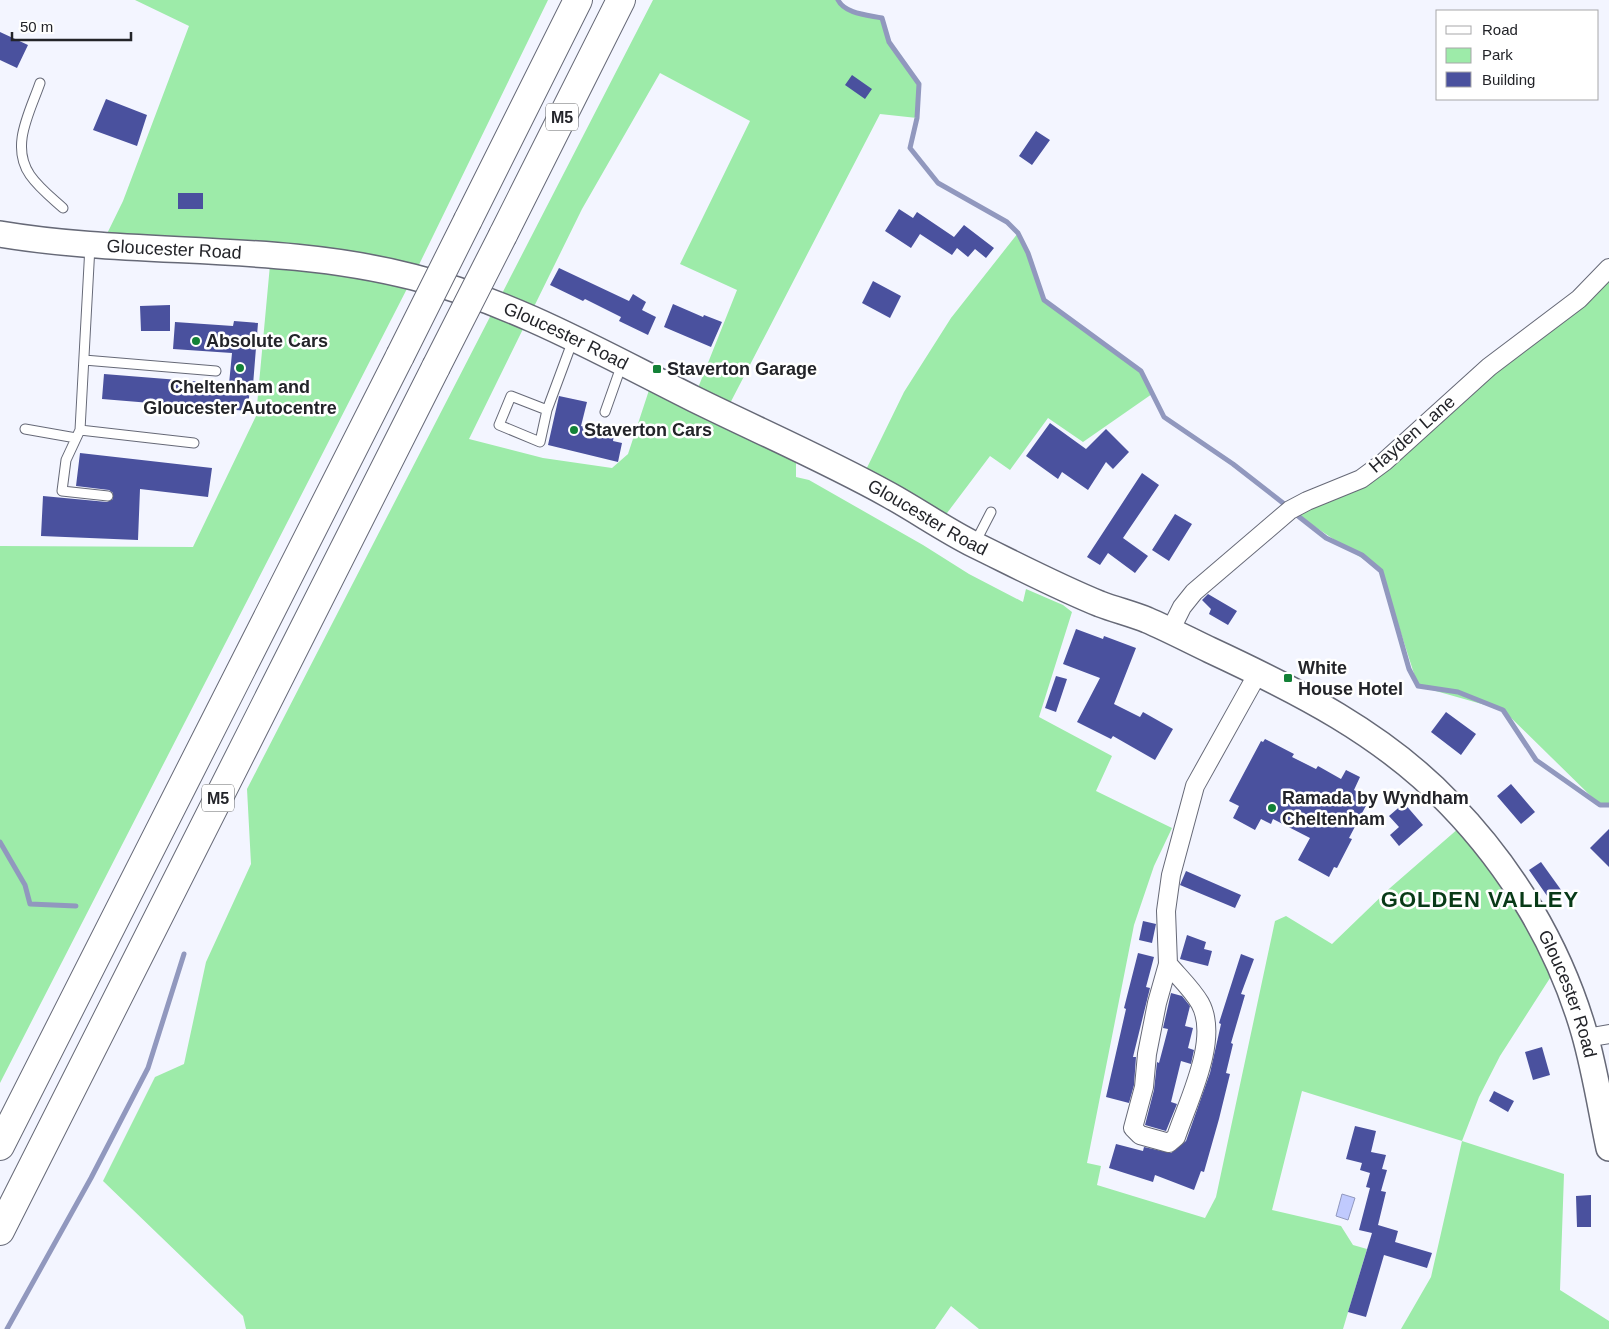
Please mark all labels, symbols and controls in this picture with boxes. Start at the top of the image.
scale bar [12,10,131,42]
legend [1436,10,1599,100]
text: 50 m [20,18,53,35]
text: Road [1482,21,1518,38]
text: Park [1482,46,1513,63]
text: Building [1482,71,1535,88]
road number: M5 [546,104,578,130]
street label: Gloucester Road [106,236,242,263]
street label: Gloucester Road [501,298,631,374]
place label: Absolute Cars [206,331,328,351]
marker: Absolute Cars [190,335,202,347]
place label: Staverton Garage [667,359,817,379]
marker: Cheltenham and Gloucester Autocentre [234,362,246,374]
marker: Staverton Garage [651,363,663,375]
place label: Cheltenham and Gloucester Autocentre [143,377,337,418]
street label: Hayden Lane [1365,391,1459,477]
place label: Staverton Cars [584,420,712,440]
marker: Staverton Cars [568,424,580,436]
street label: Gloucester Road [864,475,991,560]
place label: White House Hotel [1298,658,1403,699]
marker: White House Hotel [1282,672,1294,684]
road number: M5 [202,784,234,811]
place label: Ramada by Wyndham Cheltenham [1282,788,1469,829]
marker: Ramada by Wyndham Cheltenham [1266,802,1278,814]
district label: GOLDEN VALLEY [1381,887,1579,912]
street label: Gloucester Road [1534,927,1600,1060]

